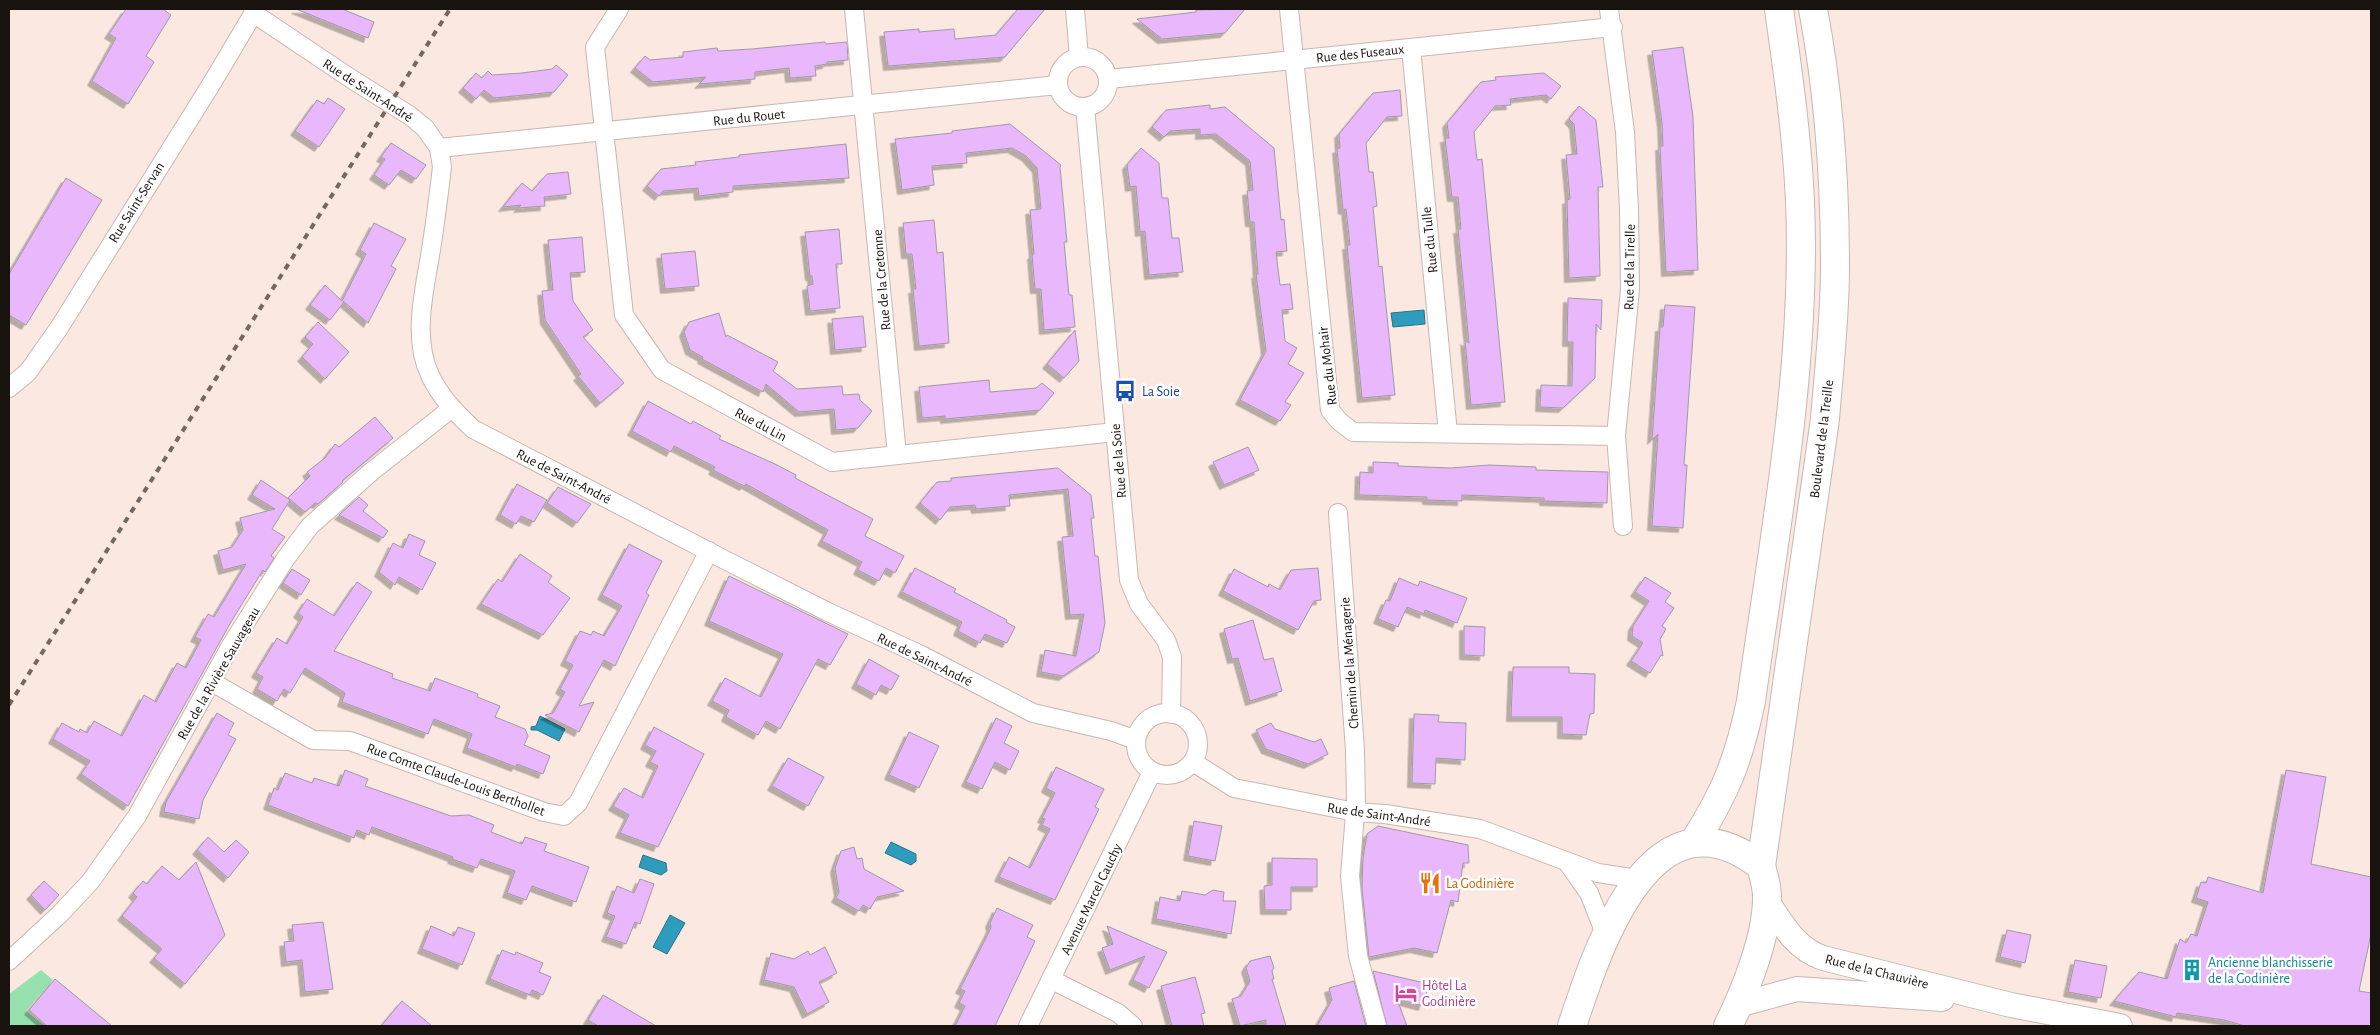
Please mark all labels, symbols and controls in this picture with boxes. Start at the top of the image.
street label: Rue des Fuseaux [1315,42,1405,66]
street label: Rue de Saint-André [320,57,415,125]
street label: Rue du Rouet [712,107,786,129]
street label: Rue Saint-Servan [107,160,167,245]
street label: Rue du Tulle [1420,206,1440,274]
street label: Rue de la Tirelle [1622,224,1638,310]
street label: Rue de la Cretonne [871,229,893,331]
street label: Rue du Mohair [1316,325,1340,406]
bus stop icon: La Soie [1112,378,1138,404]
street label: Boulevard de la Treille [1808,379,1836,499]
place label: La Soie [1142,385,1180,399]
street label: Rue du Lin [732,405,789,444]
street label: Rue de la Soie [1109,423,1129,499]
street label: Rue de Saint-André [514,447,613,507]
street label: Chemin de la Ménagerie [1338,597,1362,729]
street label: Rue de la Rivière Sauvageau [175,605,263,742]
street label: Rue de Saint-André [875,631,974,689]
street label: Rue Comte Claude-Louis Berthollet [365,741,547,819]
street label: Rue de Saint-André [1326,801,1431,829]
street label: Avenue Marcel Cauchy [1059,842,1125,957]
restaurant icon: La Godinière [1417,870,1443,896]
place label: La Godinière [1446,877,1514,891]
street label: Rue de la Chauvière [1823,952,1930,992]
place label: Ancienne blanchisserie de la Godinière [2208,956,2333,986]
building icon: Ancienne blanchisserie de la Godinière [2179,957,2205,983]
place label: Hôtel La Godinière [1422,979,1476,1009]
hotel icon: Hôtel La Godinière [1393,980,1419,1006]

